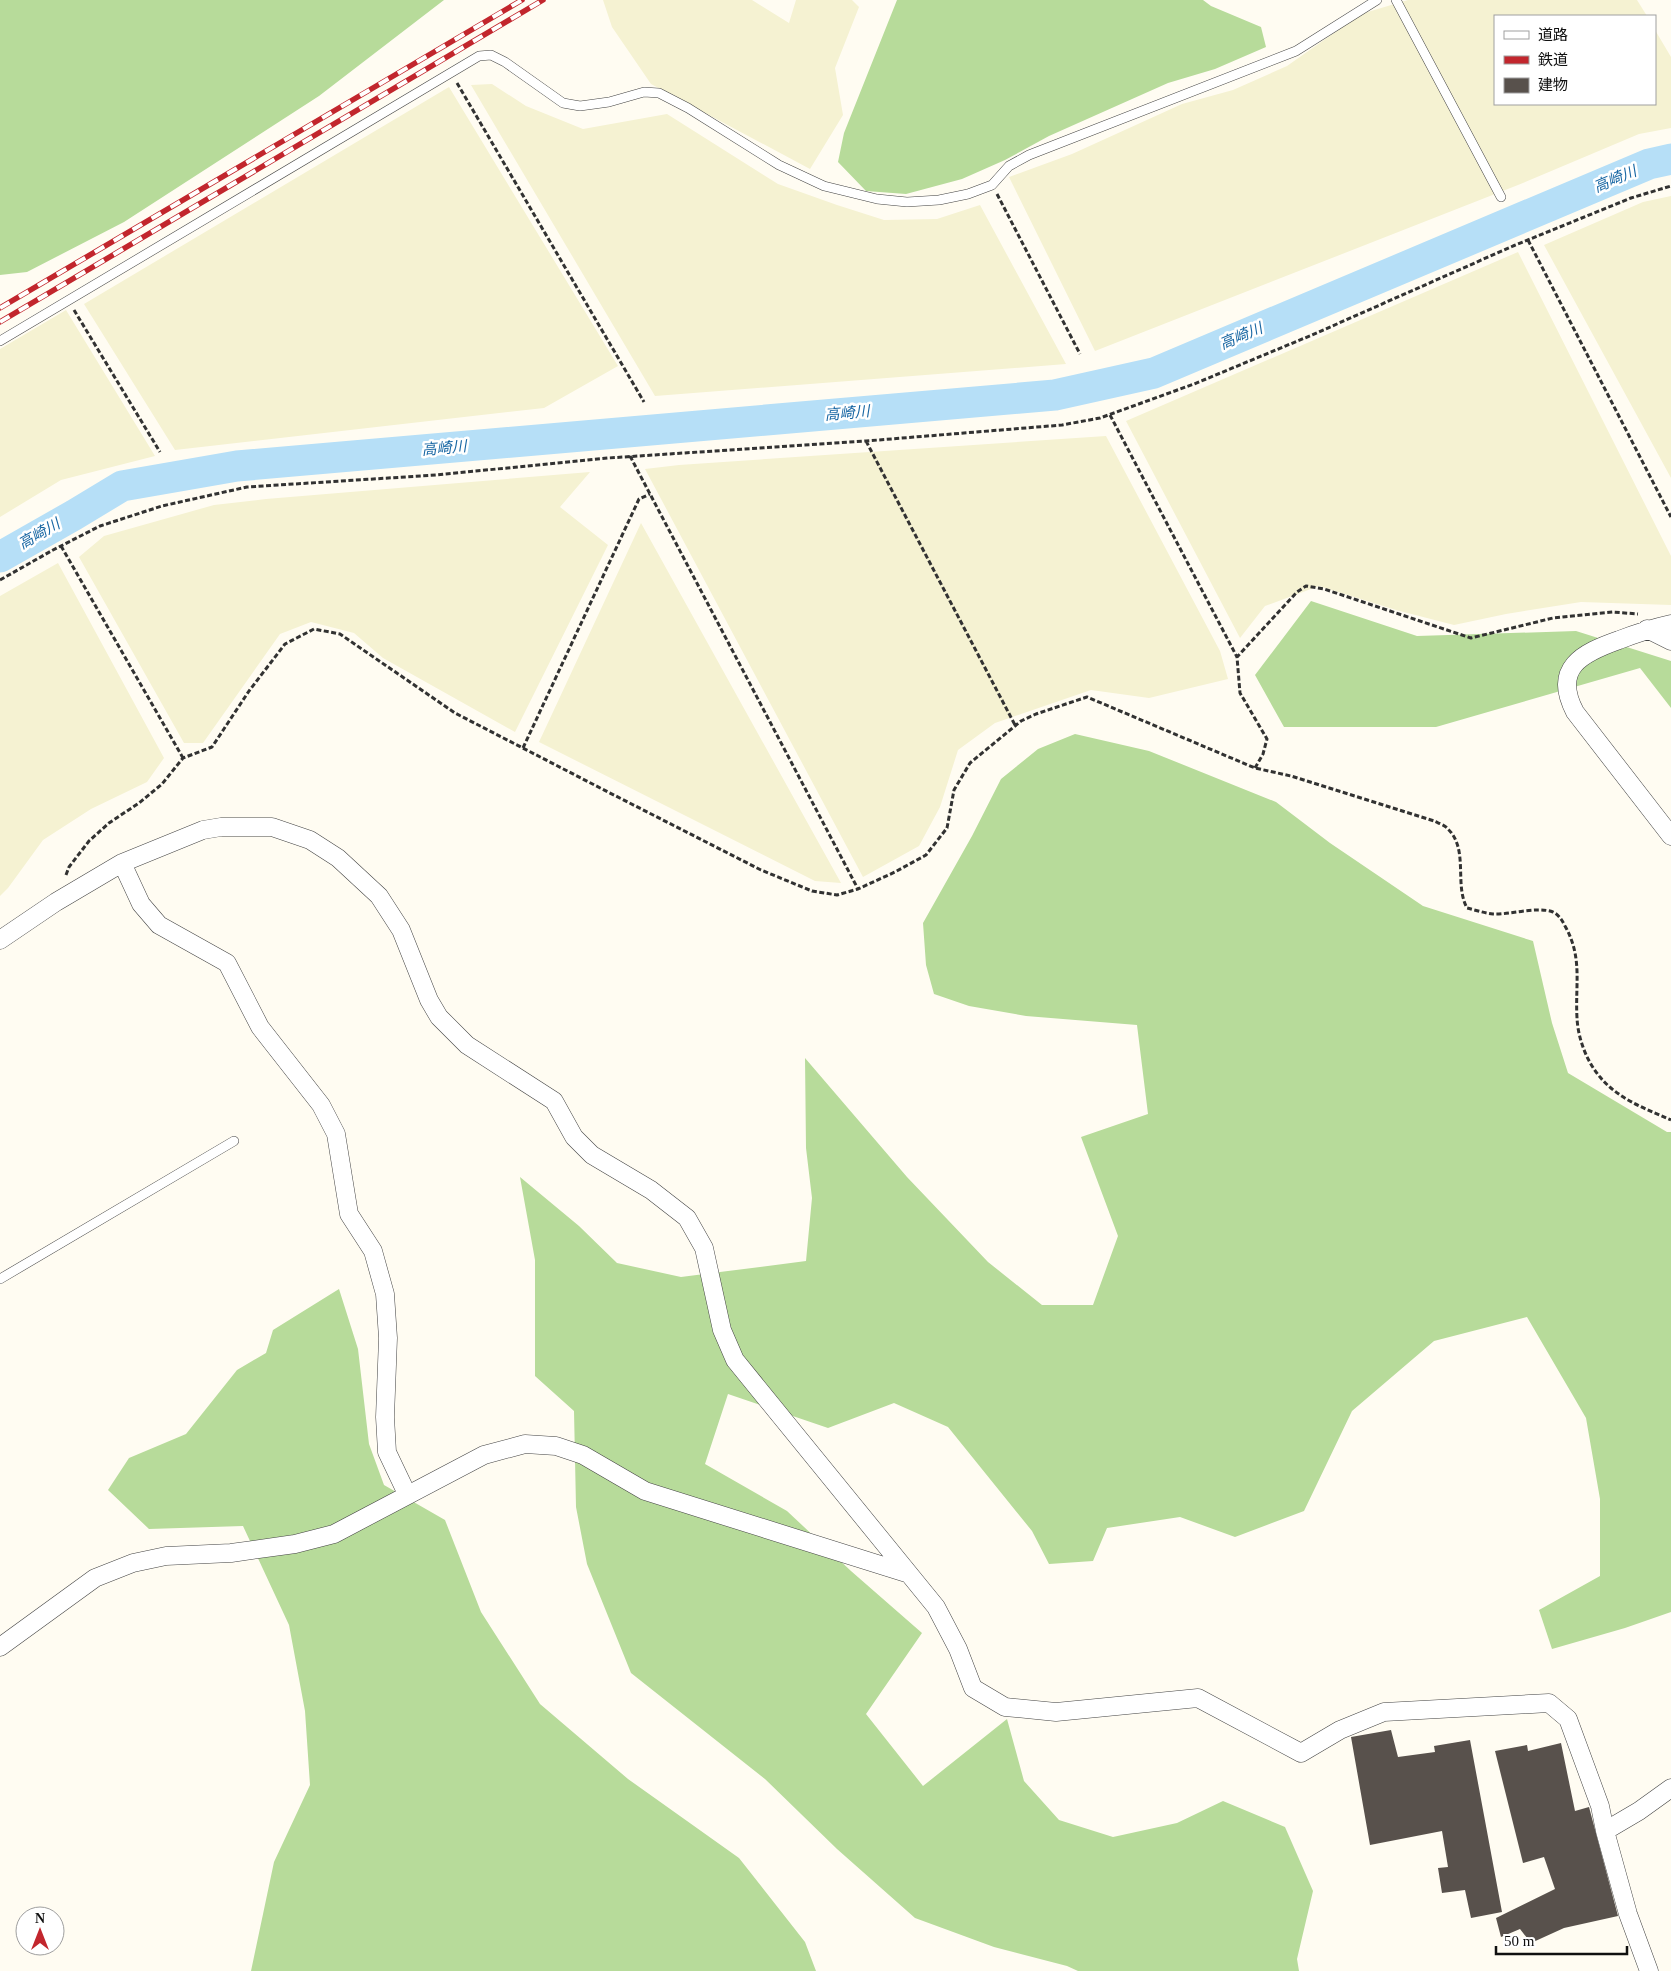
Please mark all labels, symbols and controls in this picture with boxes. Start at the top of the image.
legend [1494,15,1656,105]
text: 道路 [1538,27,1568,43]
text: 鉄道 [1538,52,1568,68]
text: 建物 [1538,77,1568,93]
water label: 高崎川 [1591,162,1641,195]
water label: 高崎川 [1217,319,1267,352]
water label: 高崎川 [824,403,872,423]
water label: 高崎川 [421,438,469,458]
water label: 高崎川 [16,515,64,552]
north arrow [15,1906,65,1956]
text: N [35,1911,45,1926]
scale bar [1496,1924,1627,1956]
text: 50 m [1504,1933,1535,1949]

